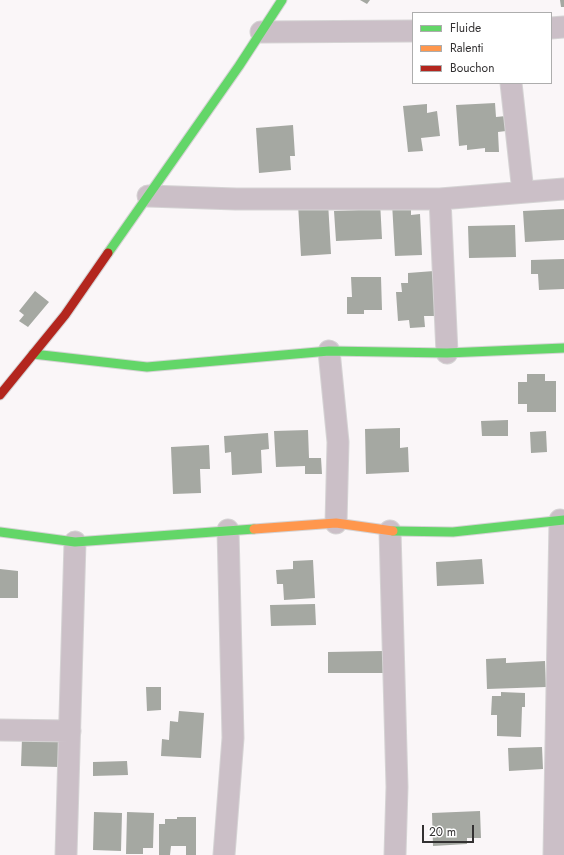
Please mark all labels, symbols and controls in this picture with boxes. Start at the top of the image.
legend [412,12,552,84]
text: Fluide [450,19,481,37]
text: Ralenti [450,39,484,57]
text: Bouchon [450,59,494,77]
scale bar [424,817,476,843]
text: 20 m [429,823,456,841]

